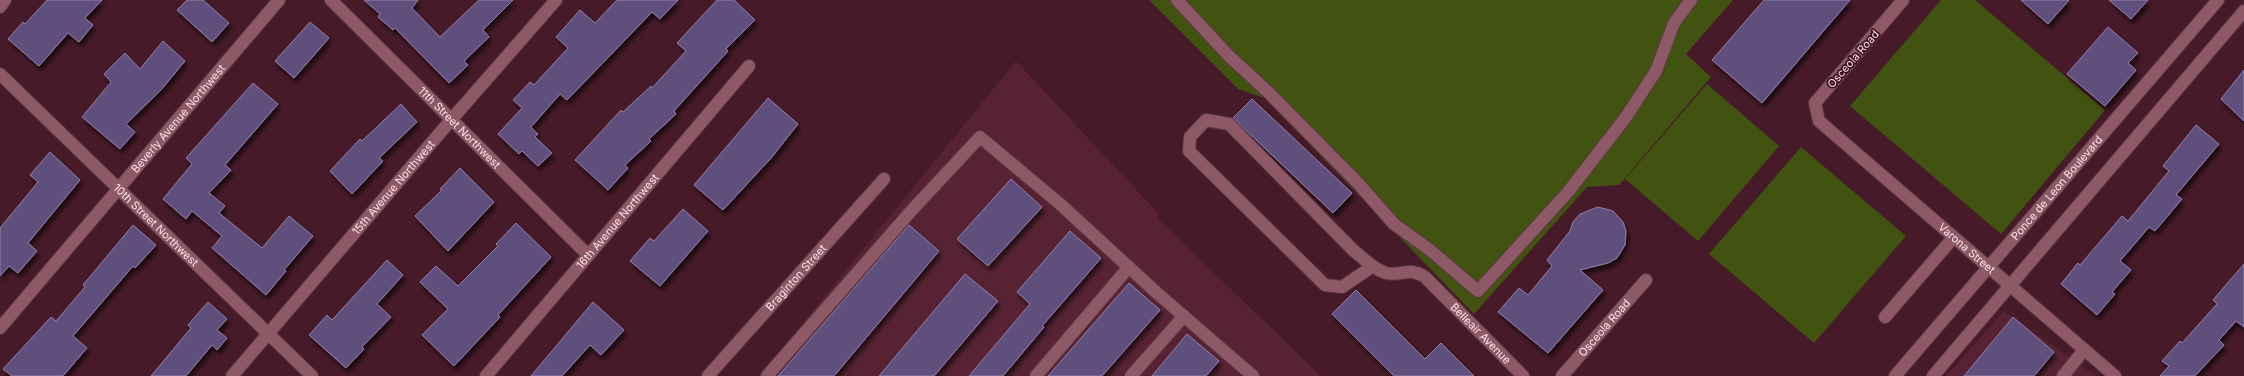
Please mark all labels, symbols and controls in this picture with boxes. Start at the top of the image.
street label: Osceola Road [1824,27,1882,91]
street label: Beverly Avenue Northwest [128,61,228,176]
street label: 11th Street Northwest [415,84,504,172]
street label: Ponce de Leon Boulevard [2008,133,2105,243]
street label: 15th Avenue Northwest [349,137,438,238]
street label: 16th Avenue Northwest [573,171,662,272]
street label: 10th Street Northwest [110,181,202,270]
street label: Varona Street [1935,220,1998,277]
street label: Braginton Street [763,241,829,314]
street label: Osceola Road [1575,296,1633,360]
street label: Belleair Avenue [1448,300,1514,367]

